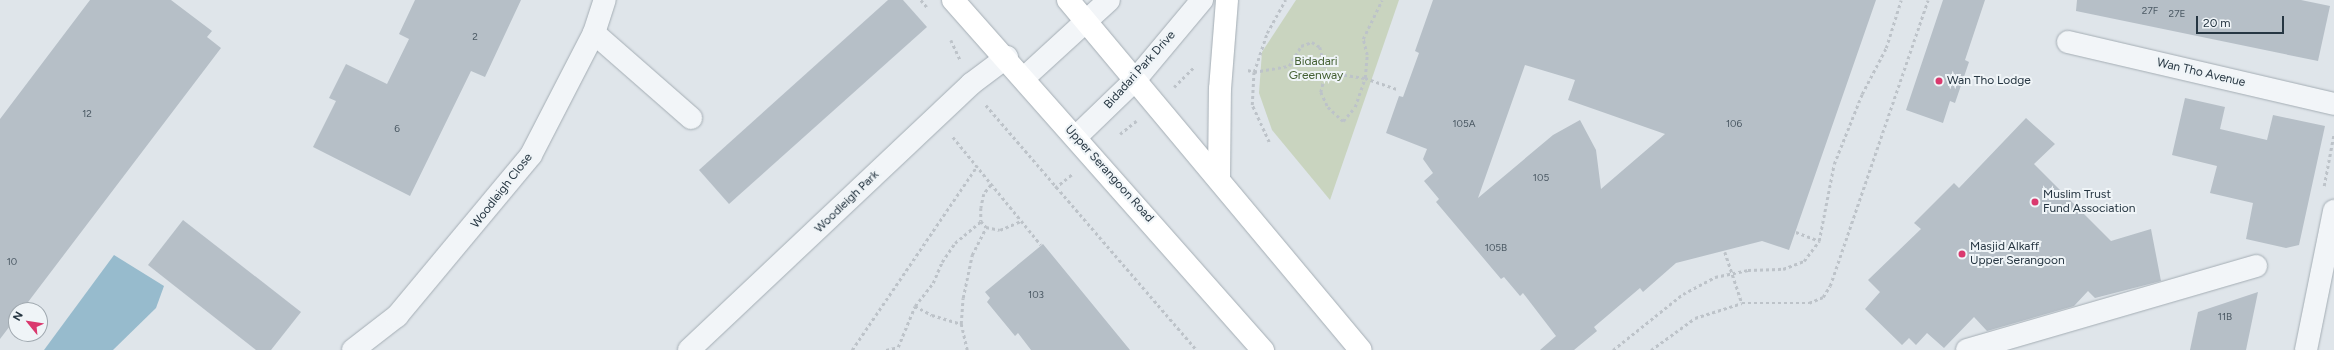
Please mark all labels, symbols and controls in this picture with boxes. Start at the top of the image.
house number: 27F [2142,5,2158,17]
house number: 27E [2169,8,2185,20]
scale bar [2198,8,2286,34]
text: 20 m [2203,16,2231,30]
street label: Bidadari Park Drive [1101,28,1179,112]
house number: 2 [472,31,478,43]
park label: Bidadari Greenway [1289,55,1343,83]
street label: Wan Tho Avenue [2155,56,2247,90]
place label: Wan Tho Lodge [1947,74,2031,88]
marker: Wan Tho Lodge [1934,76,1944,86]
house number: 12 [82,108,92,120]
house number: 105A [1452,118,1476,130]
house number: 106 [1726,118,1742,130]
house number: 6 [394,123,400,135]
street label: Upper Serangoon Road [1062,123,1156,225]
street label: Woodleigh Close [468,151,536,231]
street label: Woodleigh Park [812,168,882,236]
house number: 105 [1533,172,1549,184]
place label: Muslim Trust Fund Association [2043,188,2135,216]
marker: Muslim Trust Fund Association [2030,197,2040,207]
place label: Masjid Alkaff Upper Serangoon [1970,240,2065,268]
house number: 105B [1485,242,1507,254]
marker: Masjid Alkaff Upper Serangoon [1957,249,1967,259]
house number: 10 [7,256,17,268]
house number: 103 [1028,289,1044,301]
north arrow [8,302,48,342]
text: N [10,309,26,323]
house number: 11B [2218,311,2232,323]

